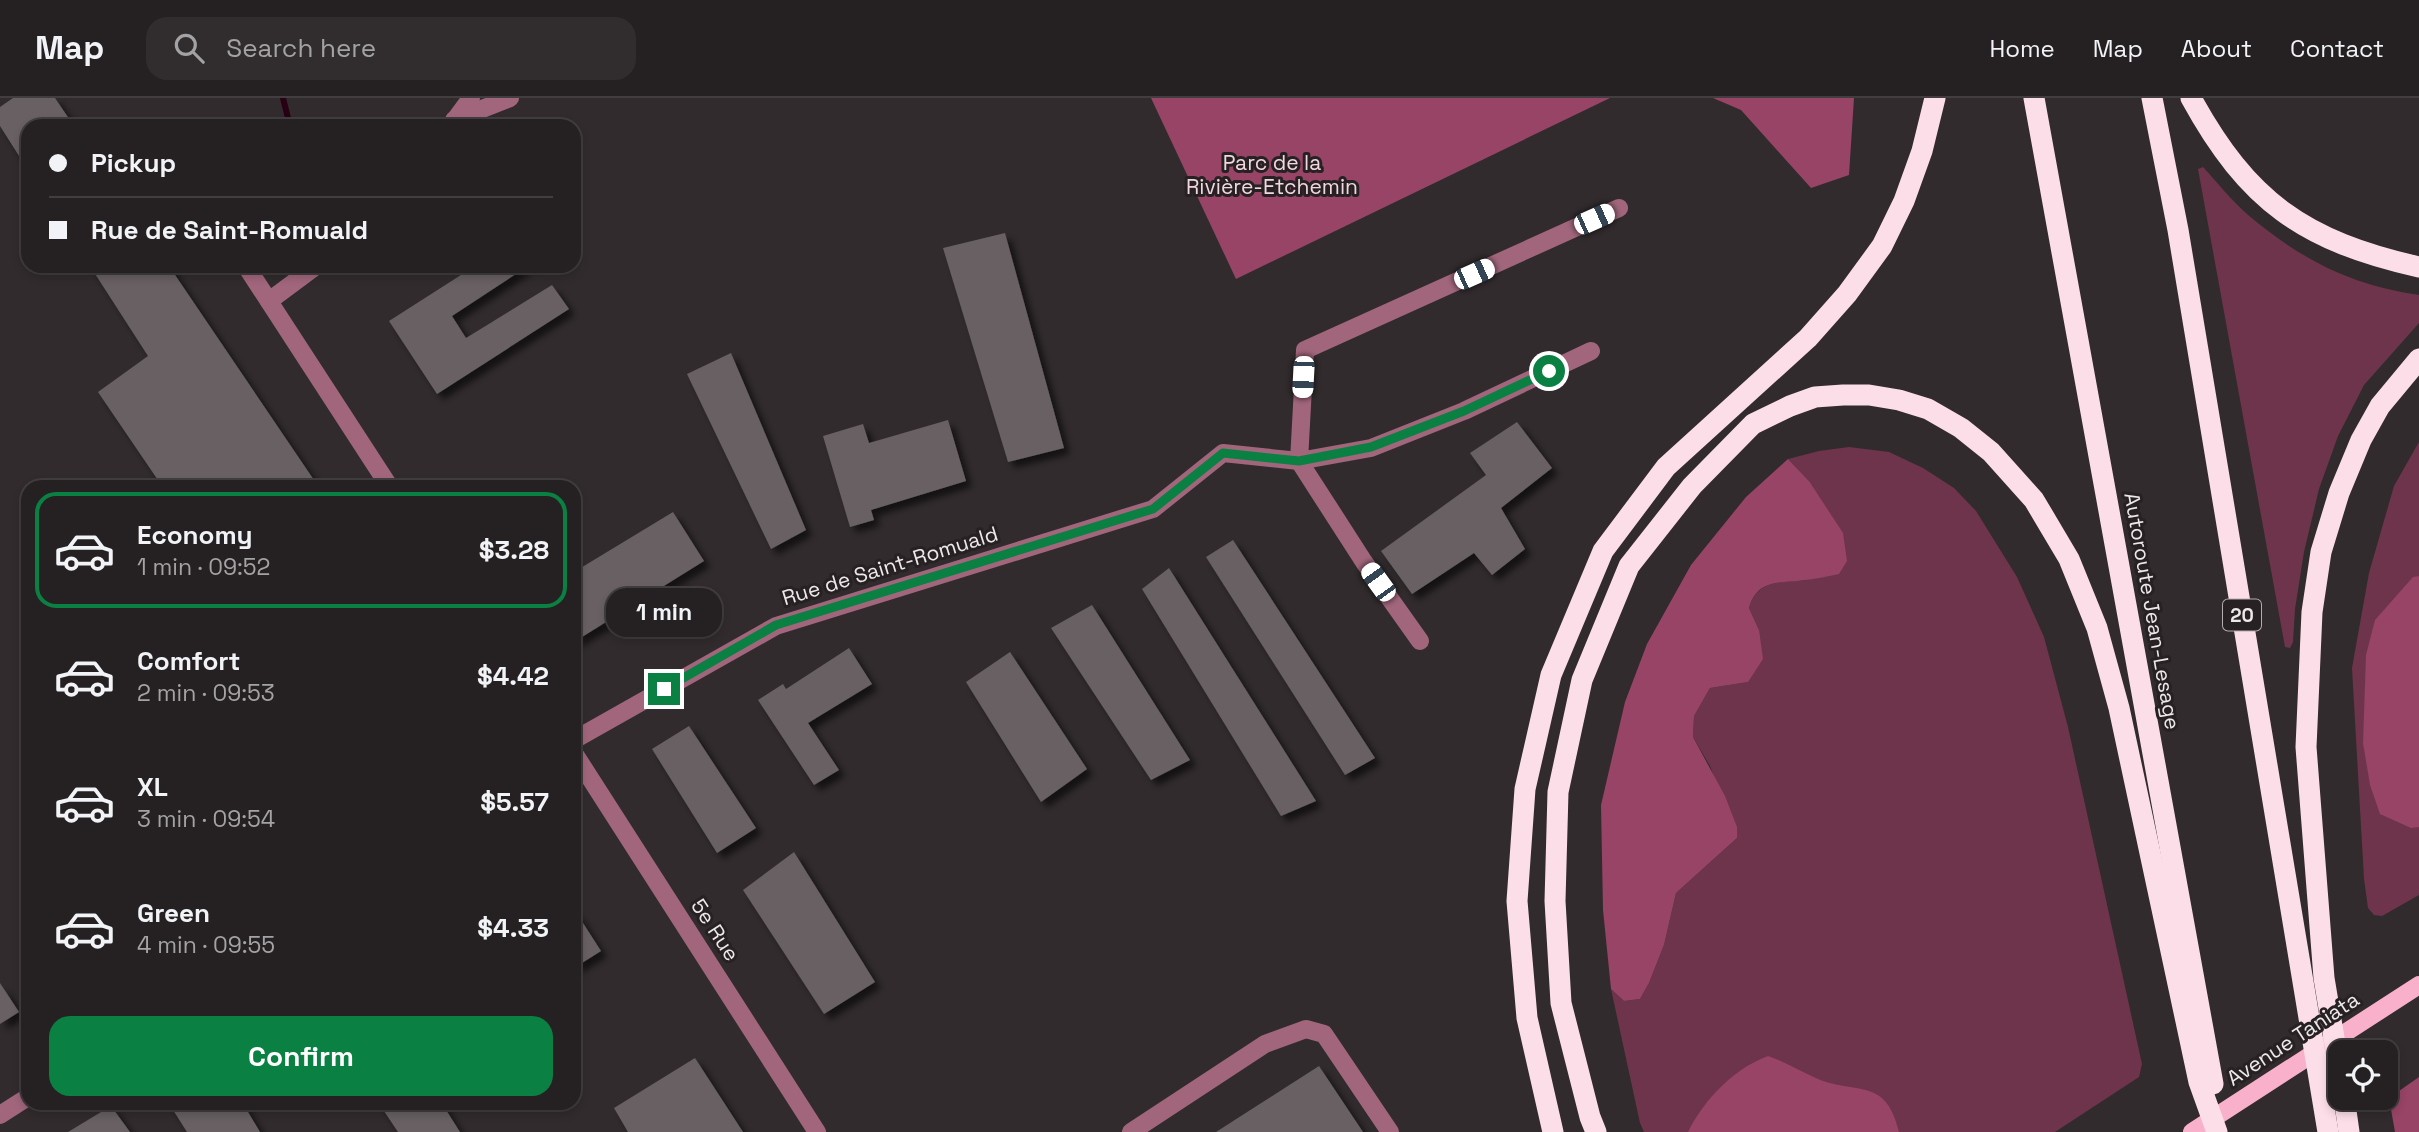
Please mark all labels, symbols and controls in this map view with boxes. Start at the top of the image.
search box [146,17,636,80]
text: Map [35,27,104,69]
icon: search [170,29,208,67]
text: Search here [226,31,376,65]
text: Home [1989,33,2055,64]
text: Map [2093,33,2143,64]
text: About [2181,33,2252,64]
text: Contact [2290,33,2384,64]
text: Pickup [91,146,176,180]
park label: Parc de la Rivière-Etchemin [1186,149,1358,200]
car [1571,201,1618,237]
text: Rue de Saint-Romuald [91,213,368,247]
car [1451,256,1498,292]
car [1292,355,1315,399]
route start [1533,355,1565,387]
street label: Autoroute Jean-Lesage [2118,490,2187,732]
text: Economy [137,518,253,552]
icon: car [53,519,116,582]
street label: Rue de Saint-Romuald [779,520,1001,611]
text: $3.28 [479,533,549,567]
text: 1 min · 09:52 [137,552,270,582]
car [1358,559,1399,605]
callout: 1 min [606,588,722,636]
text: 1 min [636,597,692,627]
road number: 20 [2223,600,2261,630]
text: Comfort [137,644,240,678]
icon: car [53,645,116,708]
text: $4.42 [477,659,549,693]
route end [648,673,680,705]
text: 2 min · 09:53 [137,678,275,708]
text: XL [137,770,168,804]
icon: car [53,771,116,834]
text: $5.57 [480,785,549,819]
text: 3 min · 09:54 [137,804,275,834]
street label: 5e Rue [685,893,746,966]
text: Green [137,896,210,930]
icon: car [53,897,116,960]
text: $4.33 [477,911,549,945]
text: 4 min · 09:55 [137,930,275,960]
street label: Avenue Taniata [2221,986,2364,1091]
button: Confirm [49,1016,553,1096]
map controls [2328,1040,2398,1110]
button: locate [2328,1040,2398,1110]

